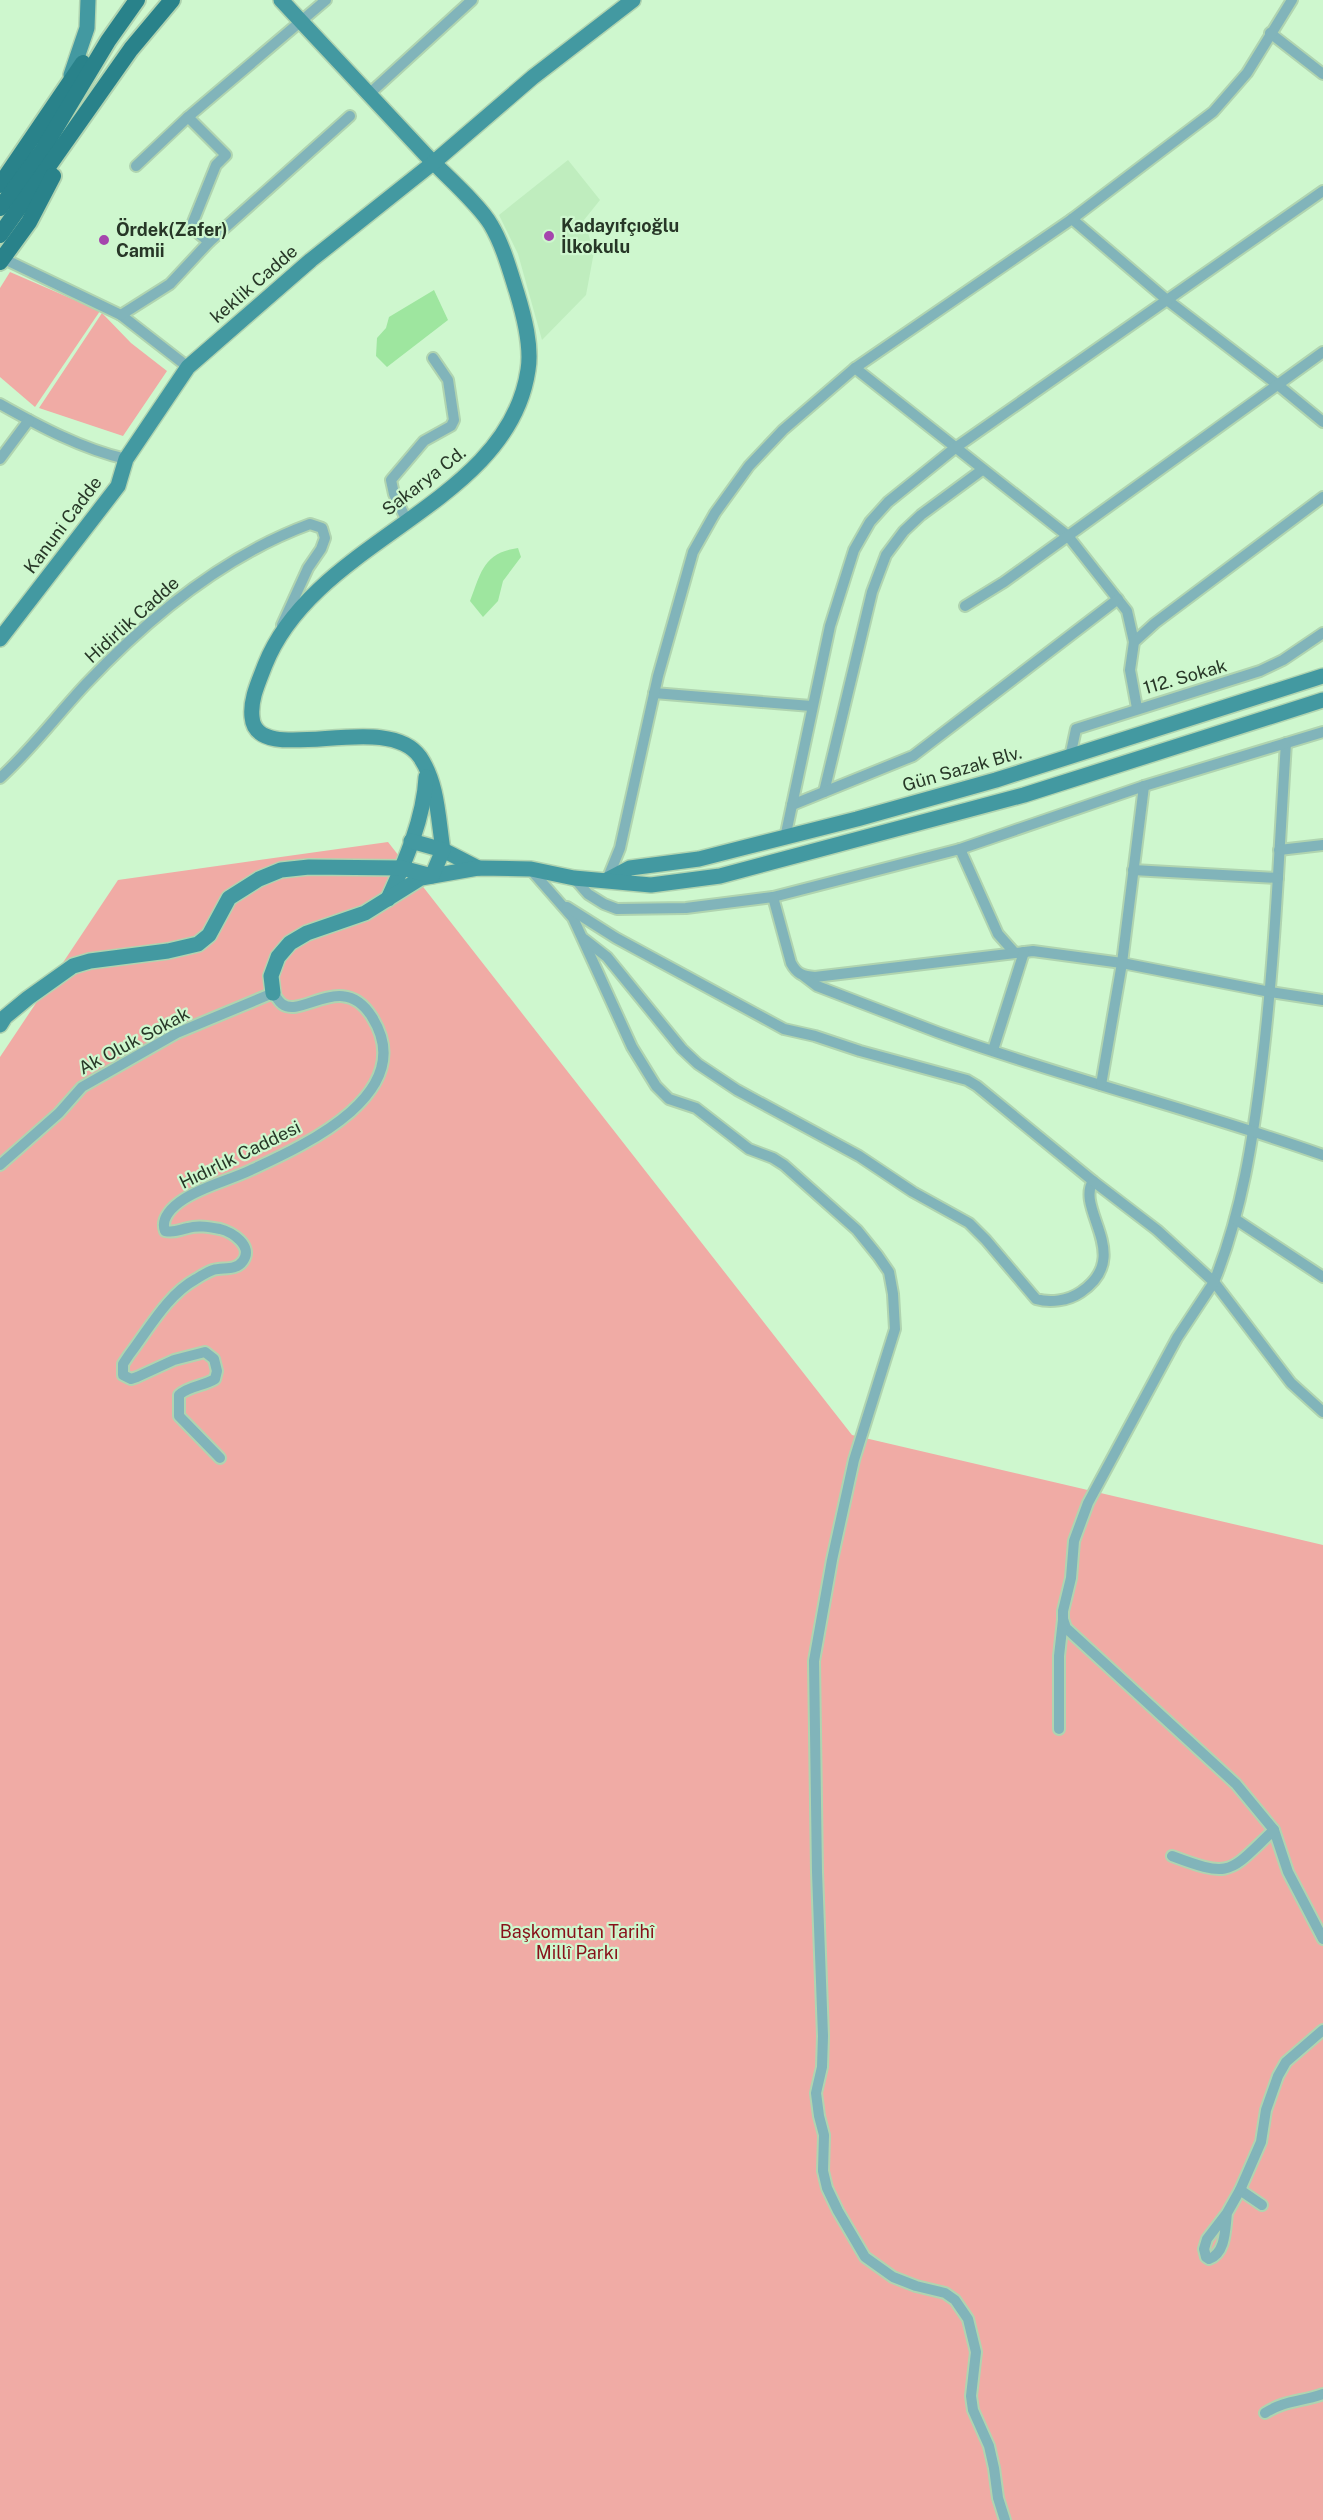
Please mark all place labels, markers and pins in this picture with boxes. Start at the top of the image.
place label: Kadayıfçıoğlu İlkokulu [561,215,679,257]
place label: Ördek(Zafer) Camii [116,218,227,261]
marker: Kadayıfçıoğlu İlkokulu [542,229,556,243]
marker: Ördek(Zafer) Camii [97,233,111,247]

